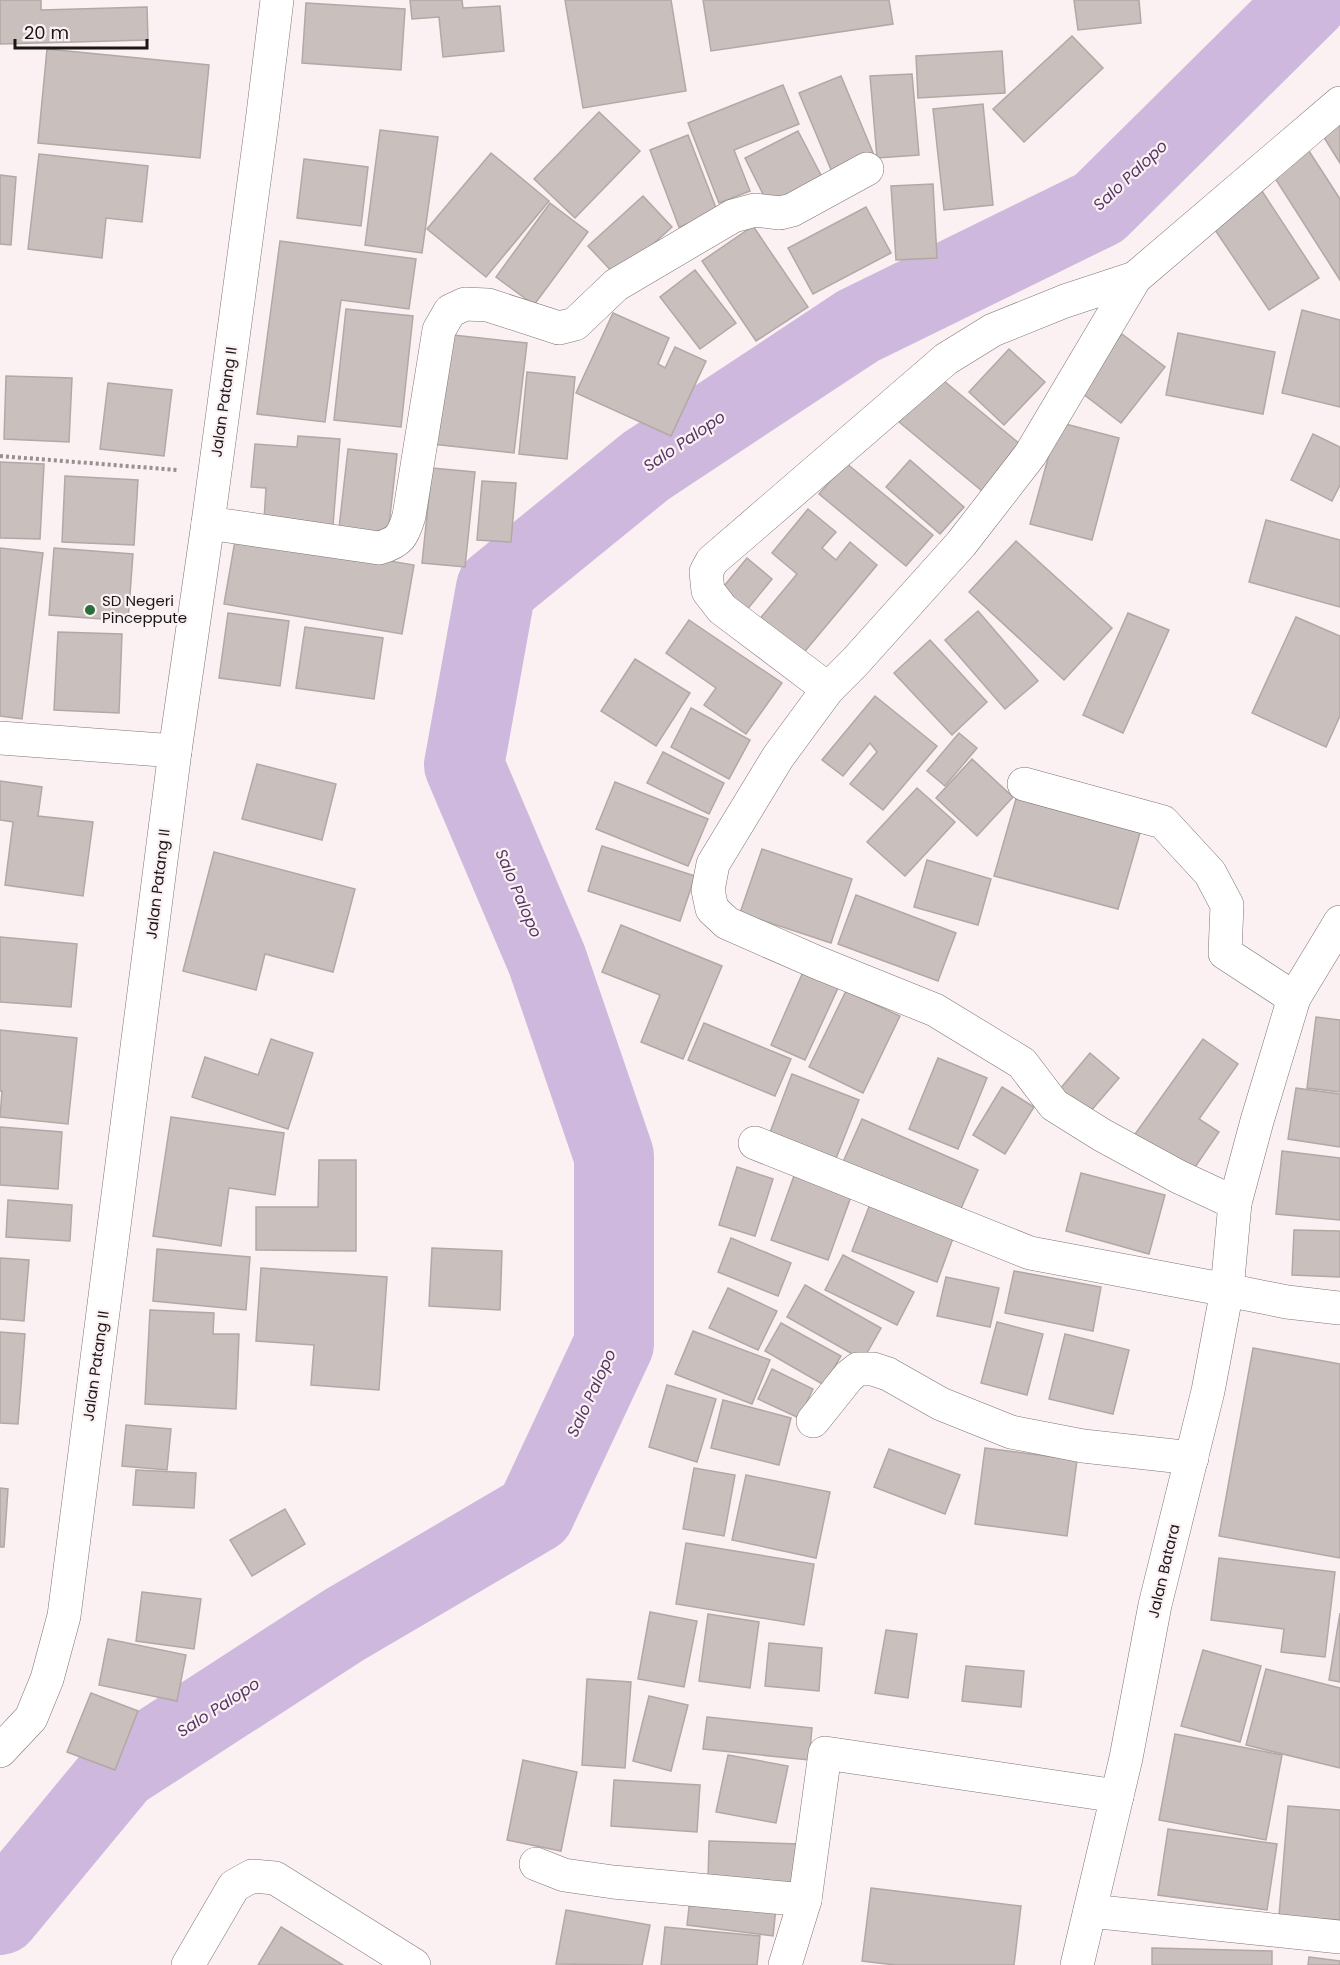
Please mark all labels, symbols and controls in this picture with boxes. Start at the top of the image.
scale bar [15,12,147,50]
text: 20 m [24,20,69,45]
water label: Salo Palopo [1088,135,1173,216]
street label: Jalan Patang II [205,345,242,458]
water label: Salo Palopo [639,405,730,477]
place label: SD Negeri Pinceppute [102,590,187,628]
marker: SD Negeri Pinceppute [83,603,97,617]
street label: Jalan Patang II [140,828,175,940]
water label: Salo Palopo [490,845,548,941]
street label: Jalan Patang II [77,1309,114,1422]
water label: Salo Palopo [561,1346,622,1441]
street label: Jalan Batara [1142,1522,1185,1620]
water label: Salo Palopo [172,1672,264,1743]

